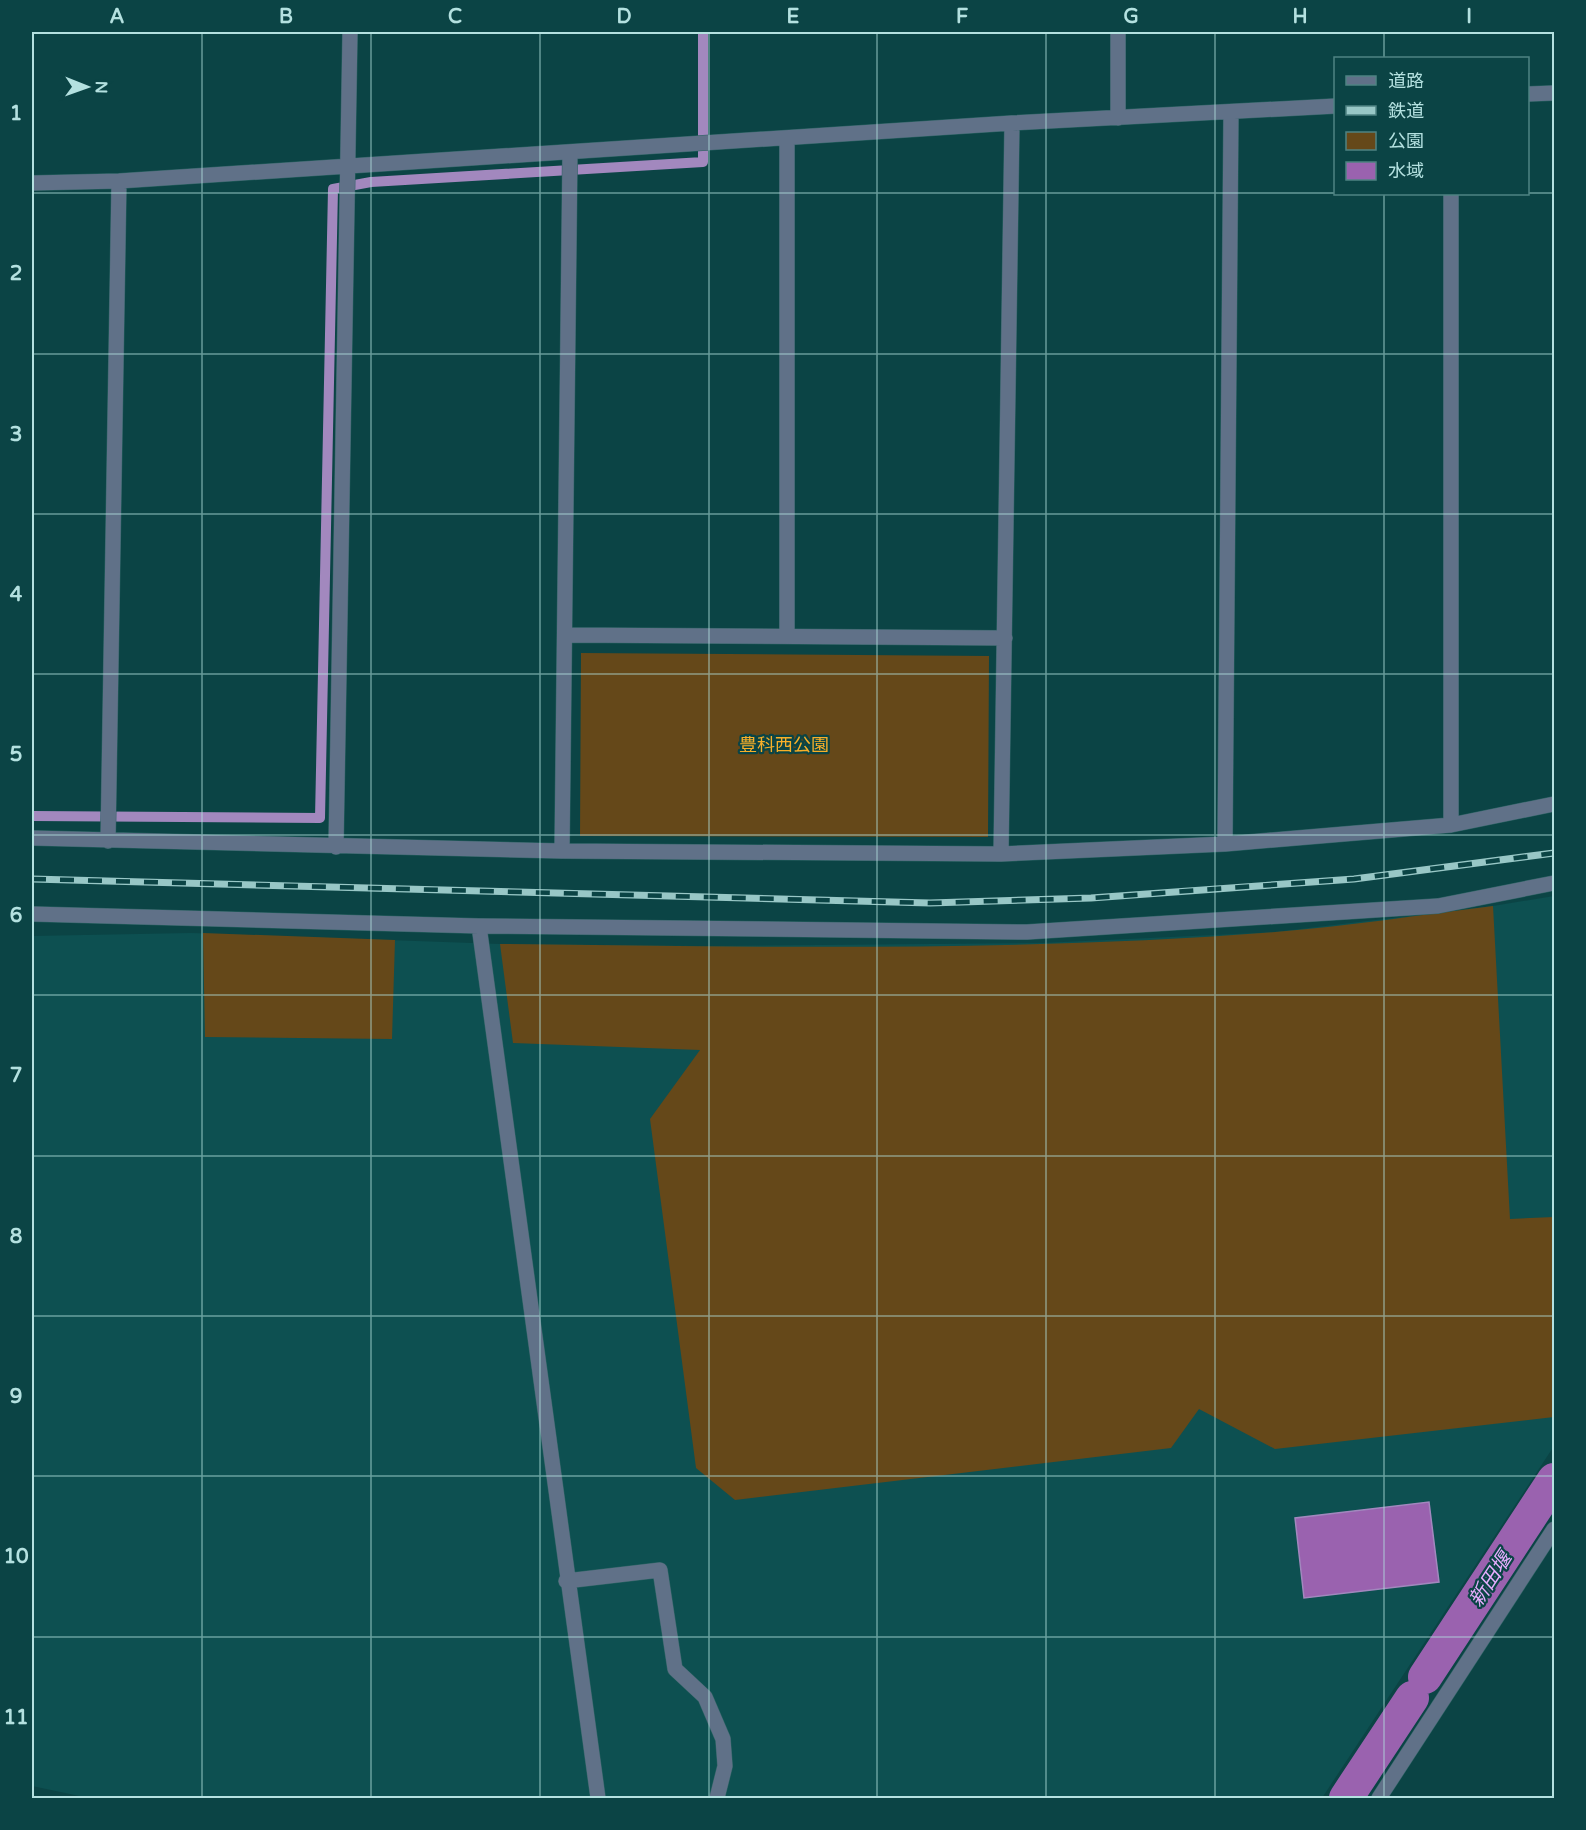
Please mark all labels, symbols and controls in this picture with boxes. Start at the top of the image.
text: A [110,5,125,29]
text: B [279,5,293,29]
text: C [448,5,462,29]
text: D [616,5,632,29]
text: E [787,5,800,29]
text: F [956,5,968,29]
text: G [1123,5,1139,29]
text: H [1292,5,1308,29]
text: I [1466,5,1472,29]
north arrow [57,57,117,117]
legend [1334,57,1529,195]
text: 道路 [1388,70,1424,92]
text: N [91,81,111,94]
text: 鉄道 [1388,100,1424,122]
text: 1 [10,102,22,126]
text: 公園 [1388,130,1424,152]
text: 水域 [1388,160,1424,182]
text: 2 [10,262,22,286]
text: 3 [10,423,22,447]
text: 4 [10,583,23,607]
park label: 豊科西公園 [739,734,829,756]
text: 5 [10,743,22,767]
text: 6 [10,904,22,928]
text: 7 [10,1064,22,1088]
text: 8 [10,1225,22,1249]
text: 9 [10,1385,22,1409]
water label: 新田堰 [1464,1544,1519,1611]
text: 10 [3,1545,29,1569]
text: 11 [3,1706,29,1730]

